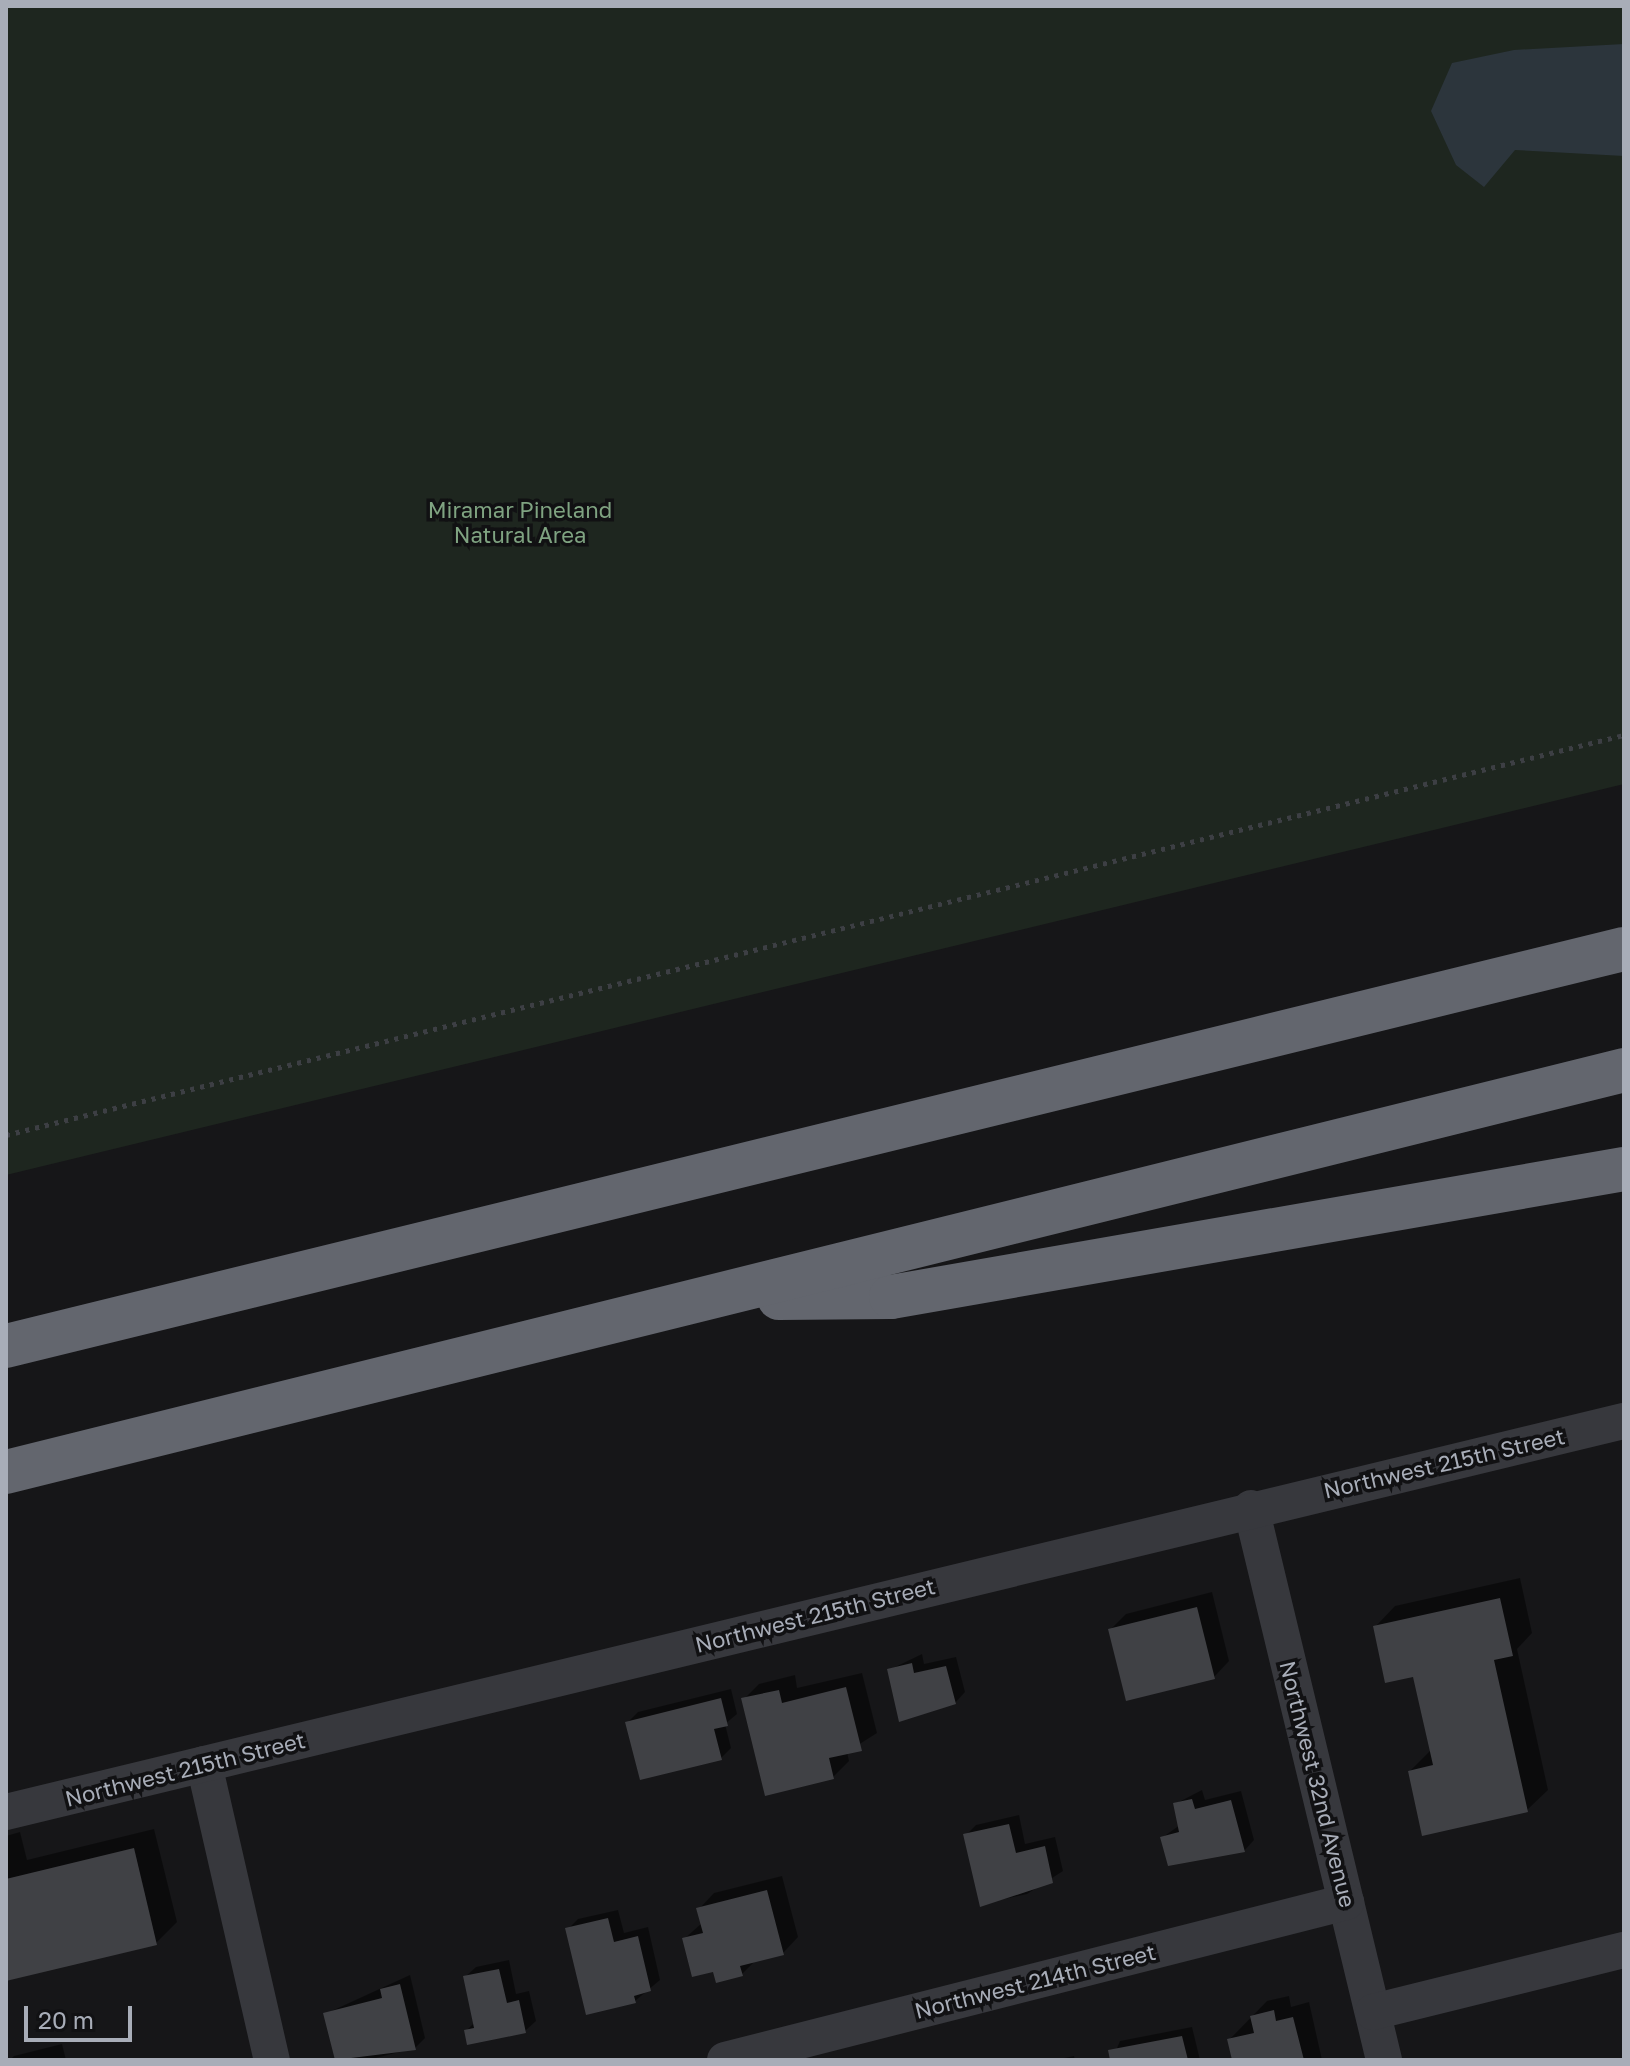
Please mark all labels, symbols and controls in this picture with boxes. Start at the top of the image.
park label: Miramar Pineland Natural Area [428,496,612,548]
street label: Northwest 215th Street [1321,1422,1567,1504]
street label: Northwest 215th Street [692,1572,938,1658]
street label: Northwest 32nd Avenue [1275,1658,1361,1910]
street label: Northwest 215th Street [62,1726,308,1812]
street label: Northwest 214th Street [912,1938,1158,2024]
scale bar [28,1990,136,2040]
text: 20 m [38,2005,94,2034]

